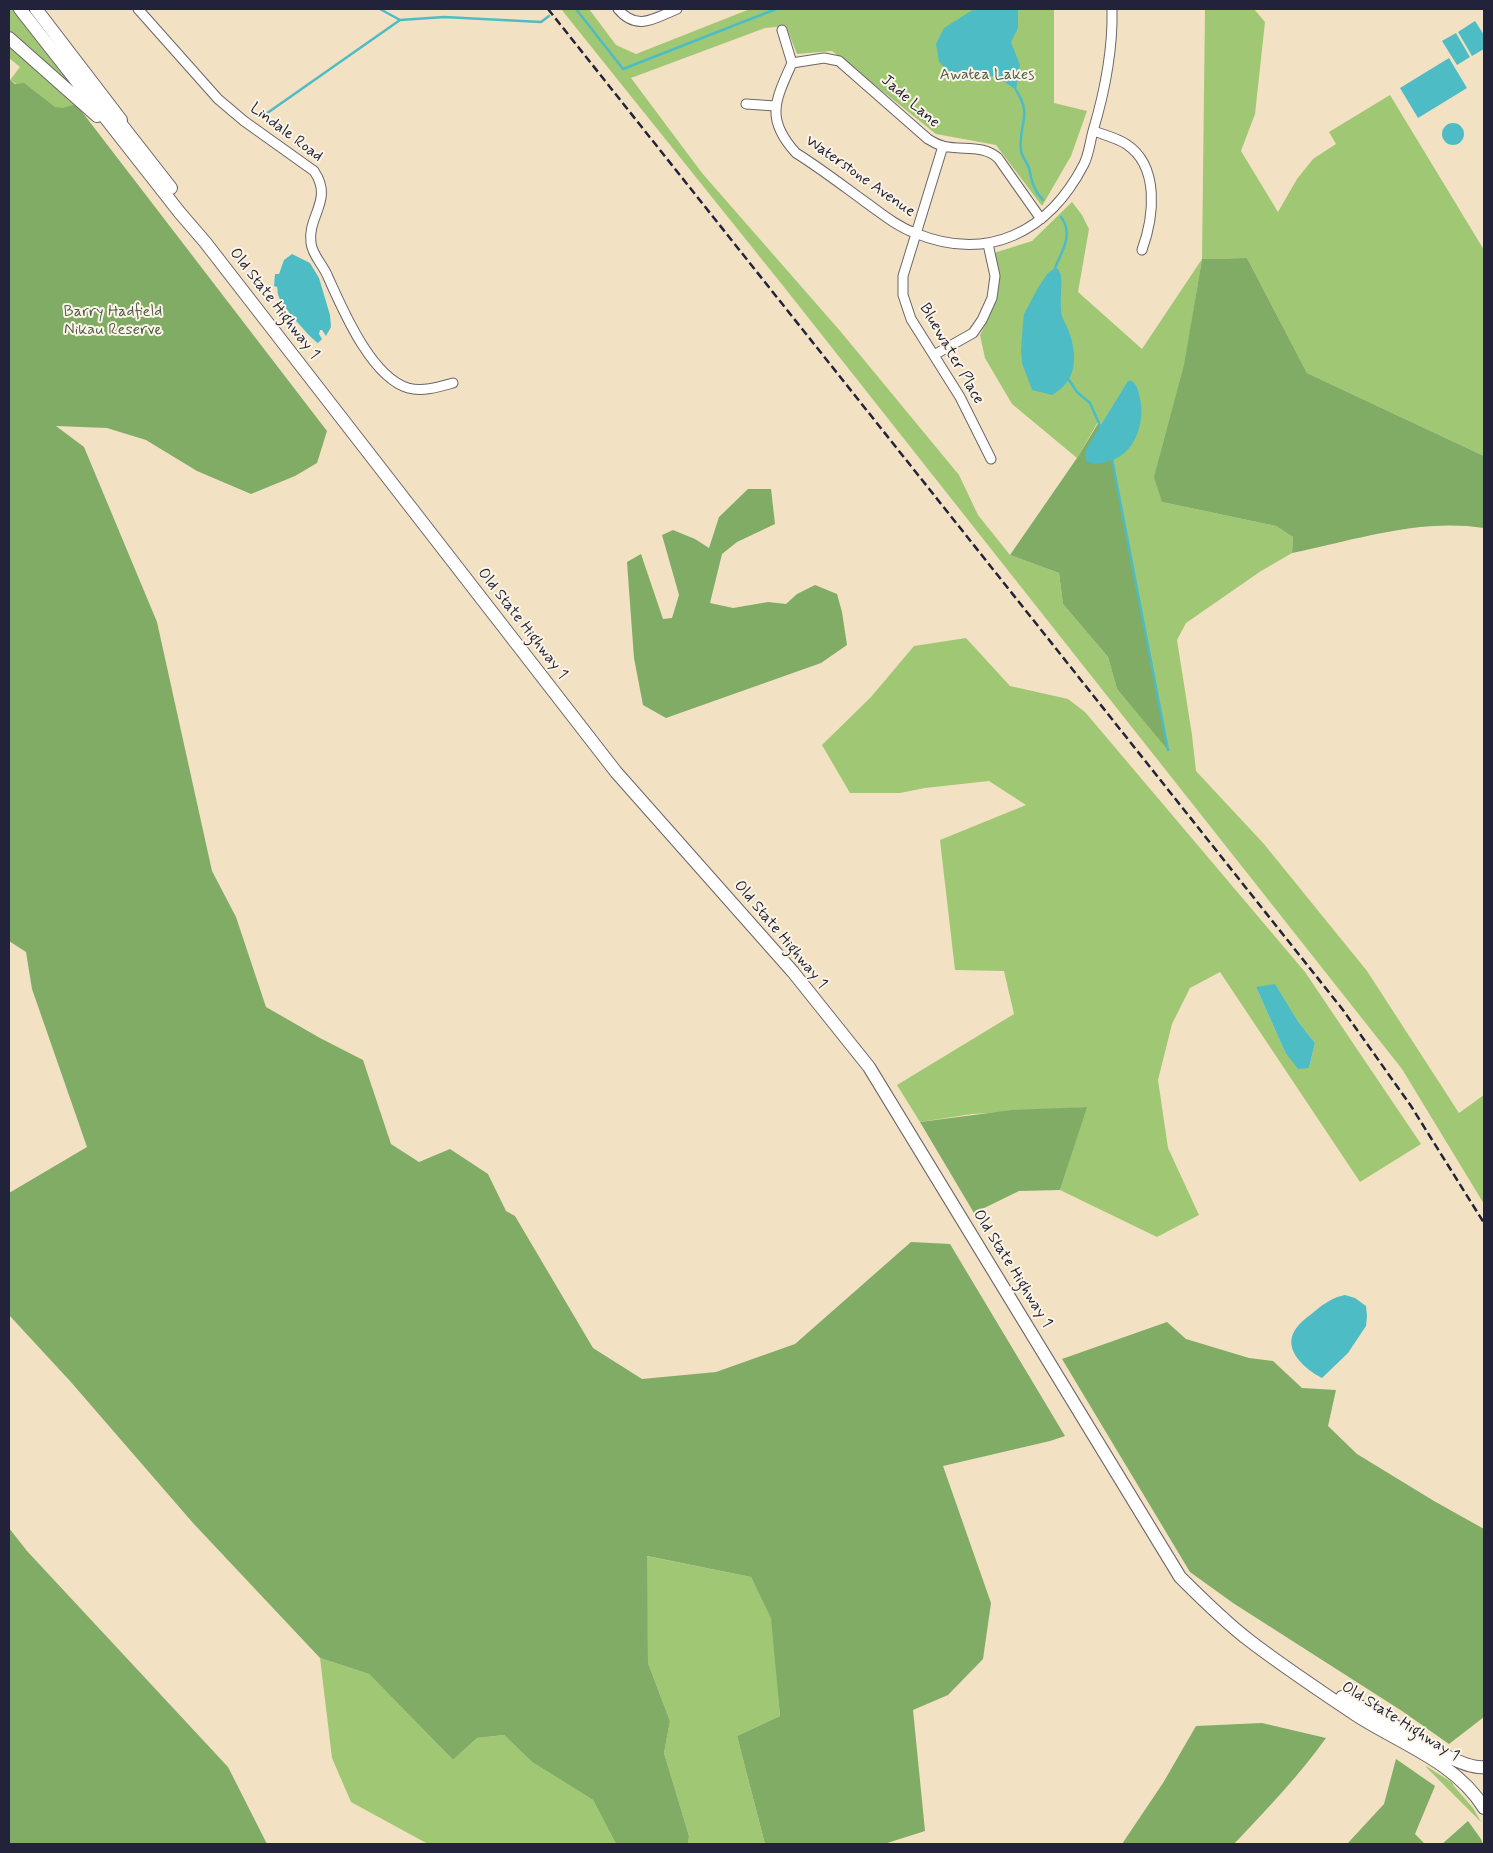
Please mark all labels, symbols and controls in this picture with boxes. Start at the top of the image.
park label: Awatea Lakes [939,66,1035,86]
street label: Jade Lane [877,71,943,133]
street label: Lindale Road [246,99,326,167]
street label: Waterstone Avenue [801,132,919,222]
street label: Old State Highway 1 [225,245,323,363]
street label: Bluewater Place [914,300,988,408]
park label: Barry Hadfield Nikau Reserve [64,303,162,341]
street label: Old State Highway 1 [473,565,571,683]
street label: Old State Highway 1 [729,877,831,993]
street label: Old State Highway 1 [968,1206,1056,1332]
street label: Old State Highway 1 [1337,1678,1463,1766]

